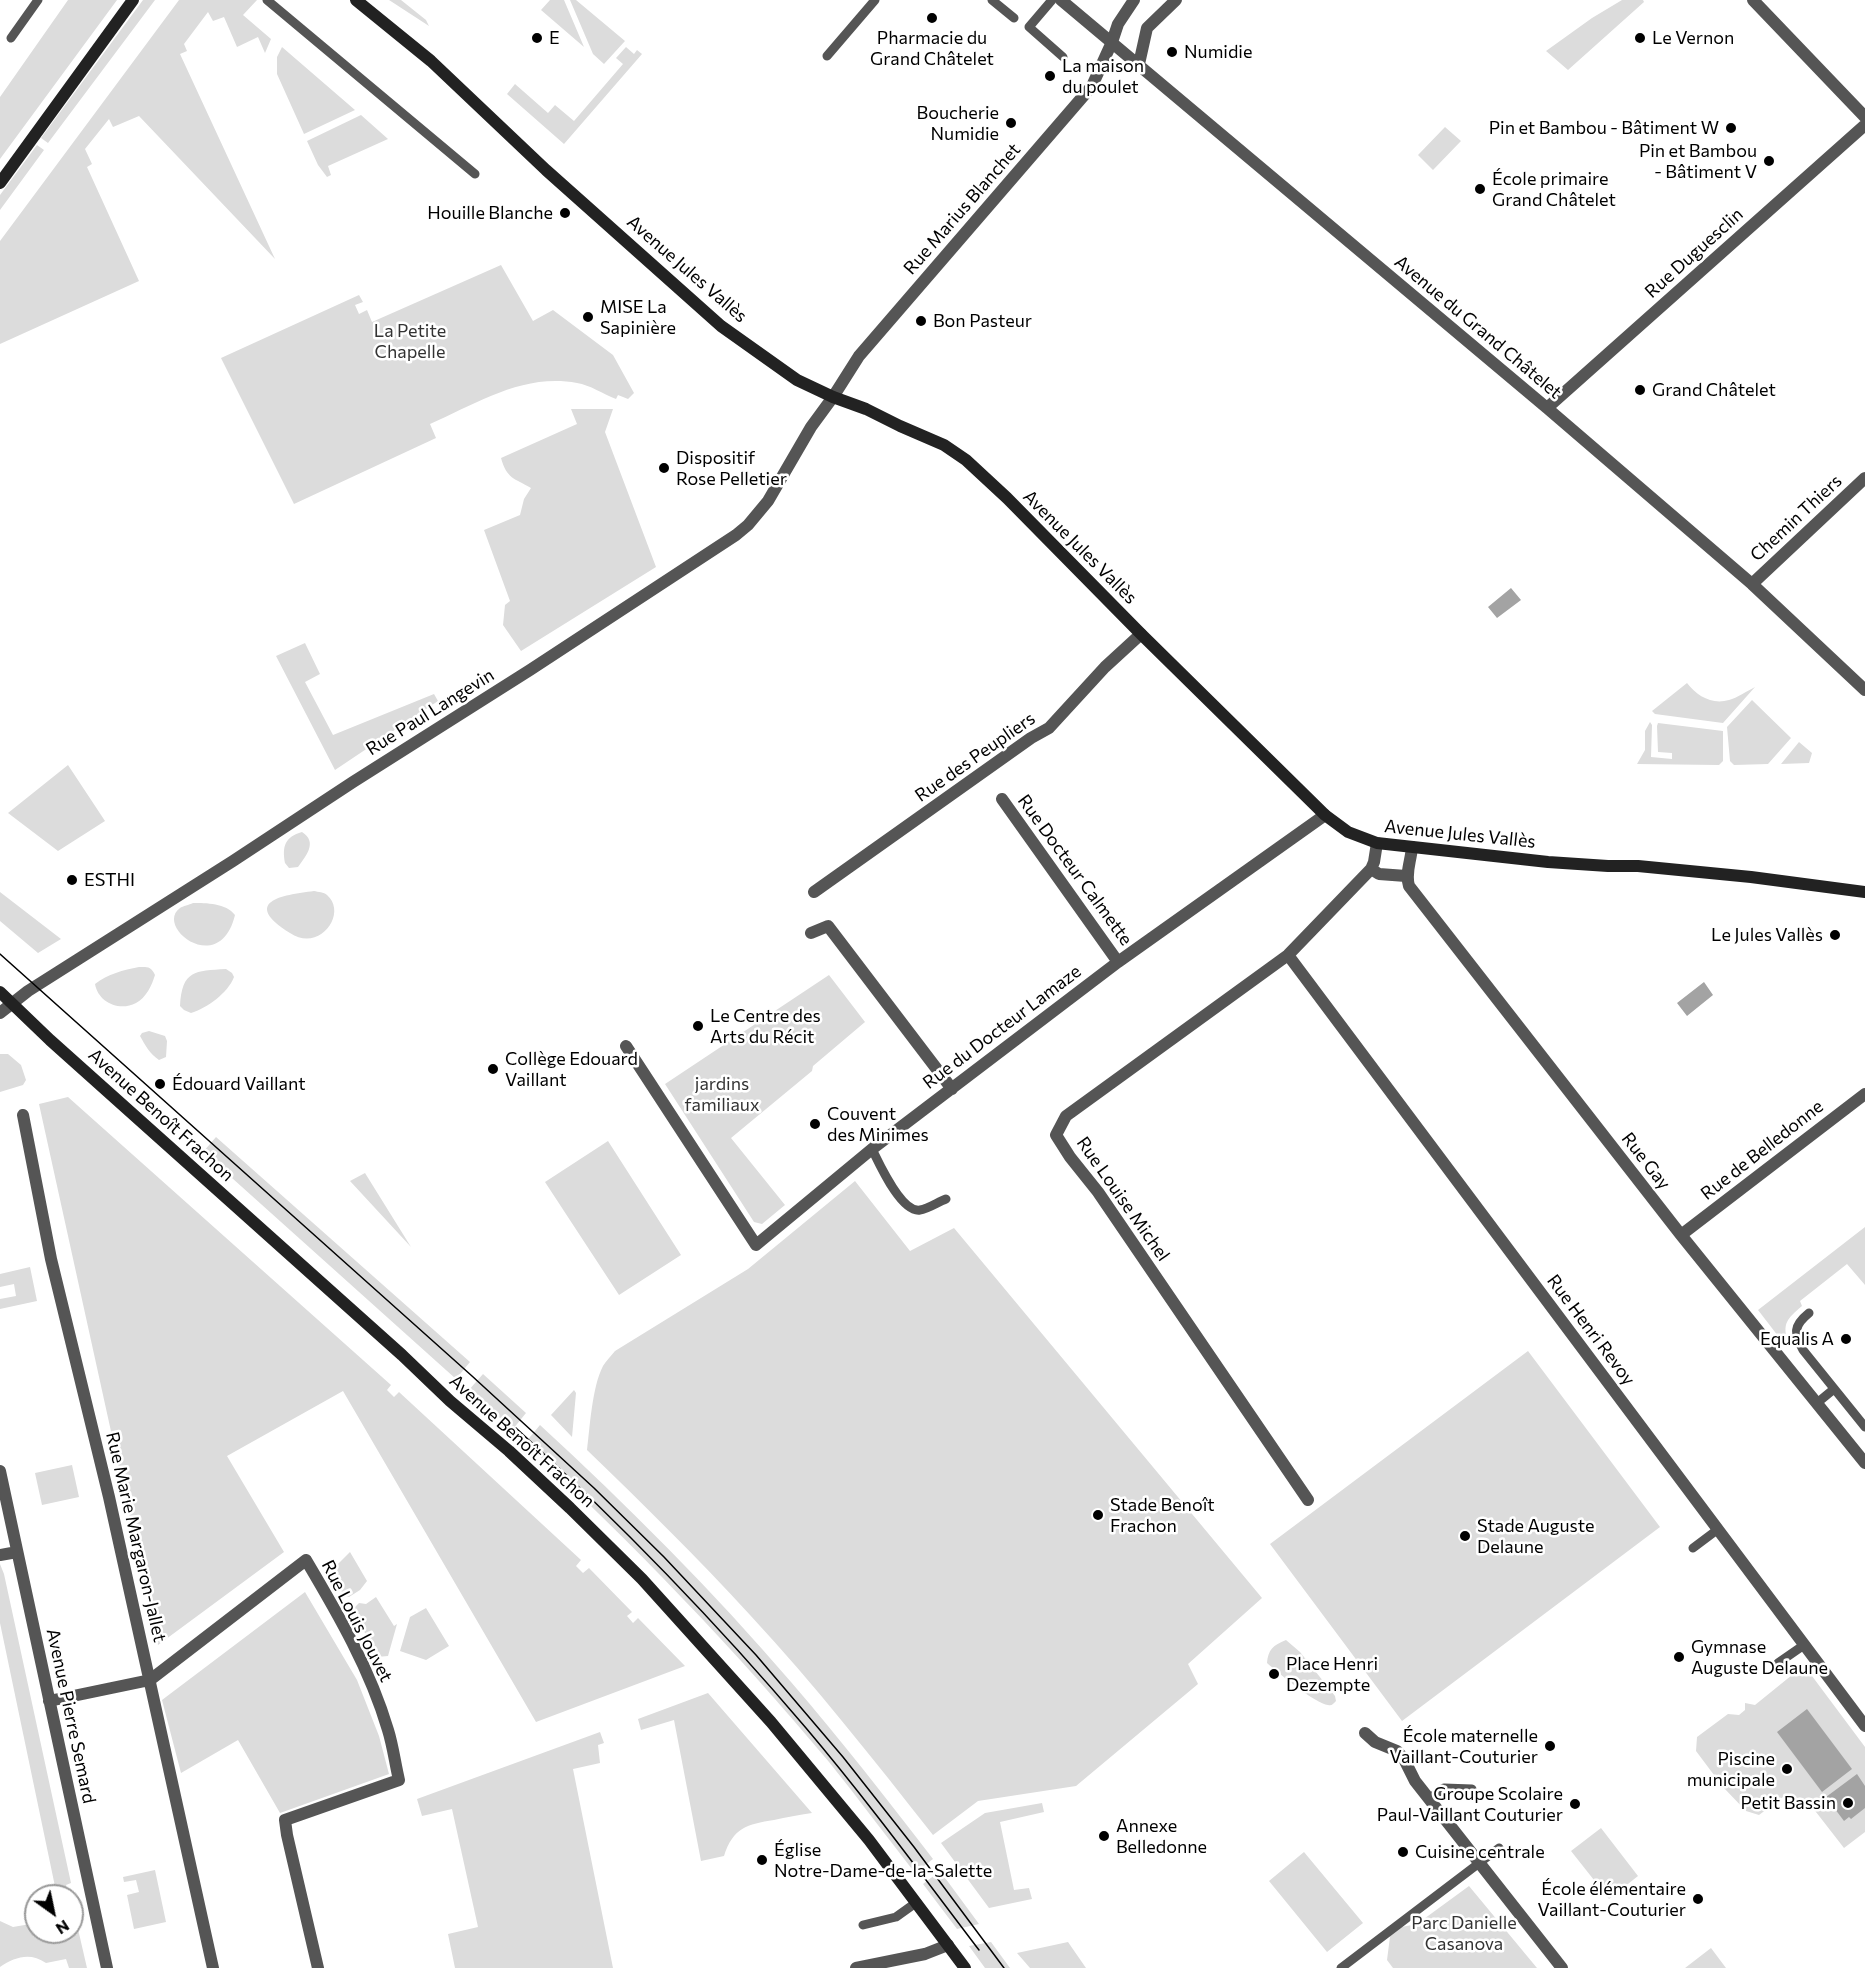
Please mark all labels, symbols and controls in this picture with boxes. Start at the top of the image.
marker: Pharmacie du Grand Châtelet [925,11,939,25]
place label: E [549,27,560,49]
place label: Pharmacie du Grand Châtelet [870,27,994,70]
place label: Le Vernon [1652,27,1734,49]
marker: E [530,31,544,45]
marker: Le Vernon [1633,31,1647,45]
place label: Numidie [1184,41,1252,63]
marker: Numidie [1165,45,1179,59]
place label: La maison du poulet [1062,55,1144,98]
marker: La maison du poulet [1043,69,1057,83]
place label: Boucherie Numidie [917,102,999,144]
marker: Boucherie Numidie [1004,116,1018,130]
place label: Pin et Bambou - Bâtiment W [1489,117,1719,139]
marker: Pin et Bambou - Bâtiment W [1724,121,1738,135]
street label: Rue Marius Blanchet [899,139,1025,279]
place label: Pin et Bambou - Bâtiment V [1639,140,1757,182]
marker: Pin et Bambou - Bâtiment V [1762,154,1776,168]
place label: École primaire Grand Châtelet [1492,168,1616,210]
marker: École primaire Grand Châtelet [1473,182,1487,196]
place label: Houille Blanche [427,202,553,224]
street label: Rue Duguesclin [1641,203,1747,303]
marker: Houille Blanche [558,206,572,220]
street label: Avenue Jules Vallès [623,211,751,327]
street label: Avenue du Grand Châtelet [1390,251,1566,403]
place label: MISE La Sapinière [600,296,676,338]
marker: MISE La Sapinière [581,310,595,324]
place label: Bon Pasteur [933,310,1032,332]
marker: Bon Pasteur [914,314,928,328]
park label: La Petite Chapelle [374,320,446,362]
place label: Grand Châtelet [1652,379,1776,401]
marker: Grand Châtelet [1633,383,1647,397]
place label: Dispositif Rose Pelletier [676,447,787,490]
marker: Dispositif Rose Pelletier [657,461,671,475]
street label: Chemin Thiers [1746,470,1846,566]
street label: Avenue Jules Vallès [1019,486,1141,608]
street label: Rue Paul Langevin [362,664,498,760]
street label: Rue des Peupliers [911,708,1039,806]
street label: Rue Docteur Calmette [1013,791,1137,949]
street label: Avenue Jules Vallès [1383,815,1537,853]
place label: ESTHI [84,869,135,891]
marker: ESTHI [65,873,79,887]
place label: Le Jules Vallès [1711,924,1823,946]
marker: Le Jules Vallès [1828,928,1842,942]
street label: Rue du Docteur Lamaze [919,960,1085,1094]
place label: Le Centre des Arts du Récit [710,1005,821,1048]
marker: Le Centre des Arts du Récit [691,1019,705,1033]
street label: Avenue Benoît Frachon [84,1044,238,1186]
place label: Collège Edouard Vaillant [505,1048,638,1090]
marker: Collège Edouard Vaillant [486,1062,500,1076]
place label: Édouard Vaillant [172,1073,306,1095]
park label: jardins familiaux [685,1073,759,1116]
marker: Édouard Vaillant [153,1077,167,1091]
street label: Rue de Belledonne [1697,1096,1827,1204]
place label: Couvent des Minimes [827,1103,929,1146]
marker: Couvent des Minimes [808,1117,822,1131]
street label: Rue Gay [1617,1128,1675,1194]
street label: Rue Louise Michel [1072,1133,1174,1265]
street label: Rue Henri Revoy [1542,1270,1640,1390]
place label: Equalis A [1760,1328,1834,1350]
marker: Equalis A [1839,1332,1853,1346]
street label: Avenue Benoît Frachon [445,1370,599,1512]
street label: Rue Marie Margaron-Jallet [101,1430,171,1644]
place label: Stade Benoît Frachon [1110,1494,1215,1537]
marker: Stade Benoît Frachon [1091,1508,1105,1522]
place label: Stade Auguste Delaune [1477,1515,1594,1558]
marker: Stade Auguste Delaune [1458,1529,1472,1543]
street label: Rue Louis Jouvet [317,1556,397,1686]
street label: Avenue Pierre Semard [42,1627,100,1805]
place label: Gymnase Auguste Delaune [1691,1636,1828,1678]
marker: Gymnase Auguste Delaune [1672,1650,1686,1664]
place label: Place Henri Dezempte [1286,1653,1378,1696]
marker: Place Henri Dezempte [1267,1667,1281,1681]
place label: École maternelle Vaillant-Couturier [1390,1725,1538,1768]
marker: École maternelle Vaillant-Couturier [1543,1739,1557,1753]
place label: Piscine municipale [1687,1748,1775,1790]
marker: Piscine municipale [1780,1762,1794,1776]
place label: Groupe Scolaire Paul-Vaillant Couturier [1377,1783,1563,1826]
place label: Petit Bassin [1740,1792,1836,1814]
marker: Petit Bassin [1841,1796,1855,1810]
marker: Groupe Scolaire Paul-Vaillant Couturier [1568,1797,1582,1811]
place label: Annexe Belledonne [1116,1815,1207,1858]
marker: Annexe Belledonne [1097,1829,1111,1843]
place label: Église Notre-Dame-de-la-Salette [774,1839,992,1882]
place label: Cuisine centrale [1415,1841,1545,1863]
marker: Cuisine centrale [1396,1845,1410,1859]
marker: Église Notre-Dame-de-la-Salette [755,1853,769,1867]
place label: École élémentaire Vaillant-Couturier [1538,1878,1686,1920]
north arrow [24,1884,84,1944]
marker: École élémentaire Vaillant-Couturier [1691,1892,1705,1906]
park label: Parc Danielle Casanova [1411,1912,1517,1954]
text: N [53,1917,73,1939]

